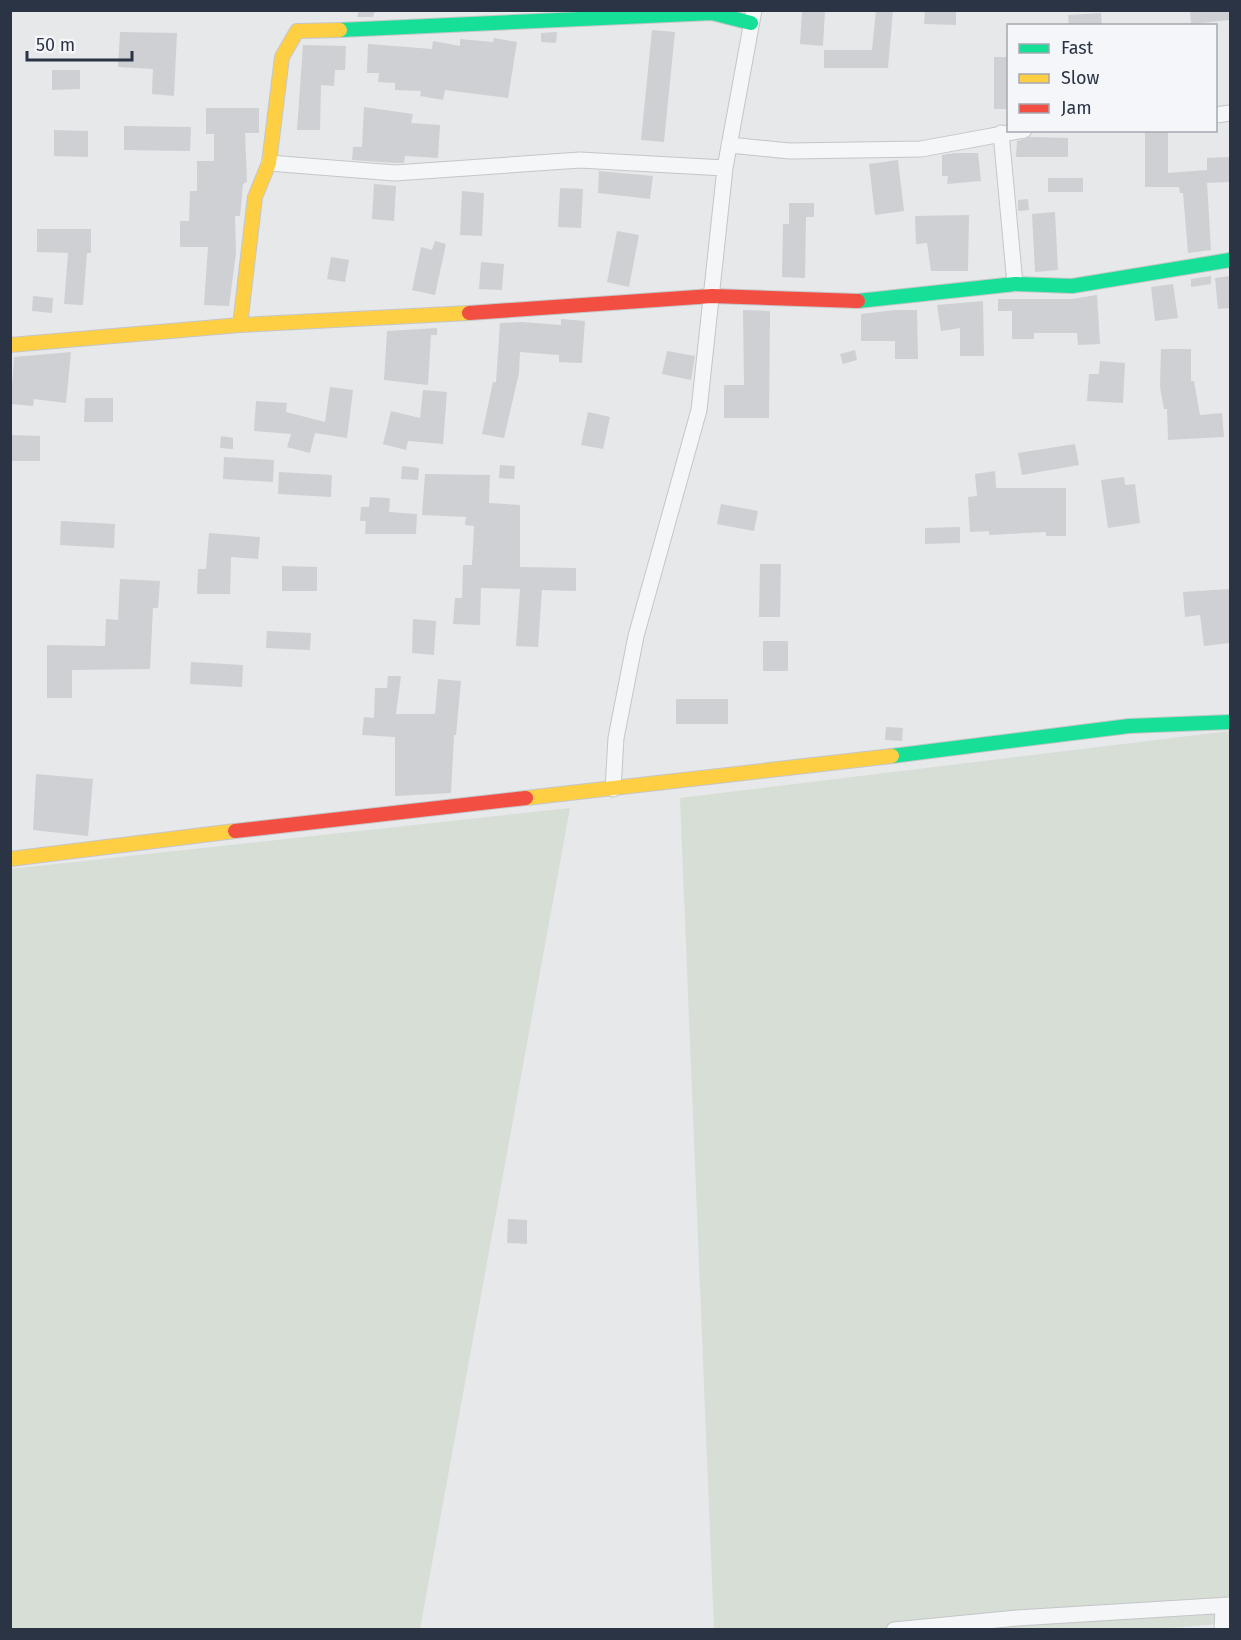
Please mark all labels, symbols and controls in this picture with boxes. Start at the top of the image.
scale bar [27,24,132,62]
legend [1007,24,1217,132]
text: 50 m [36,34,75,56]
text: Fast [1061,37,1094,59]
text: Slow [1061,67,1100,89]
text: Jam [1061,97,1092,119]

